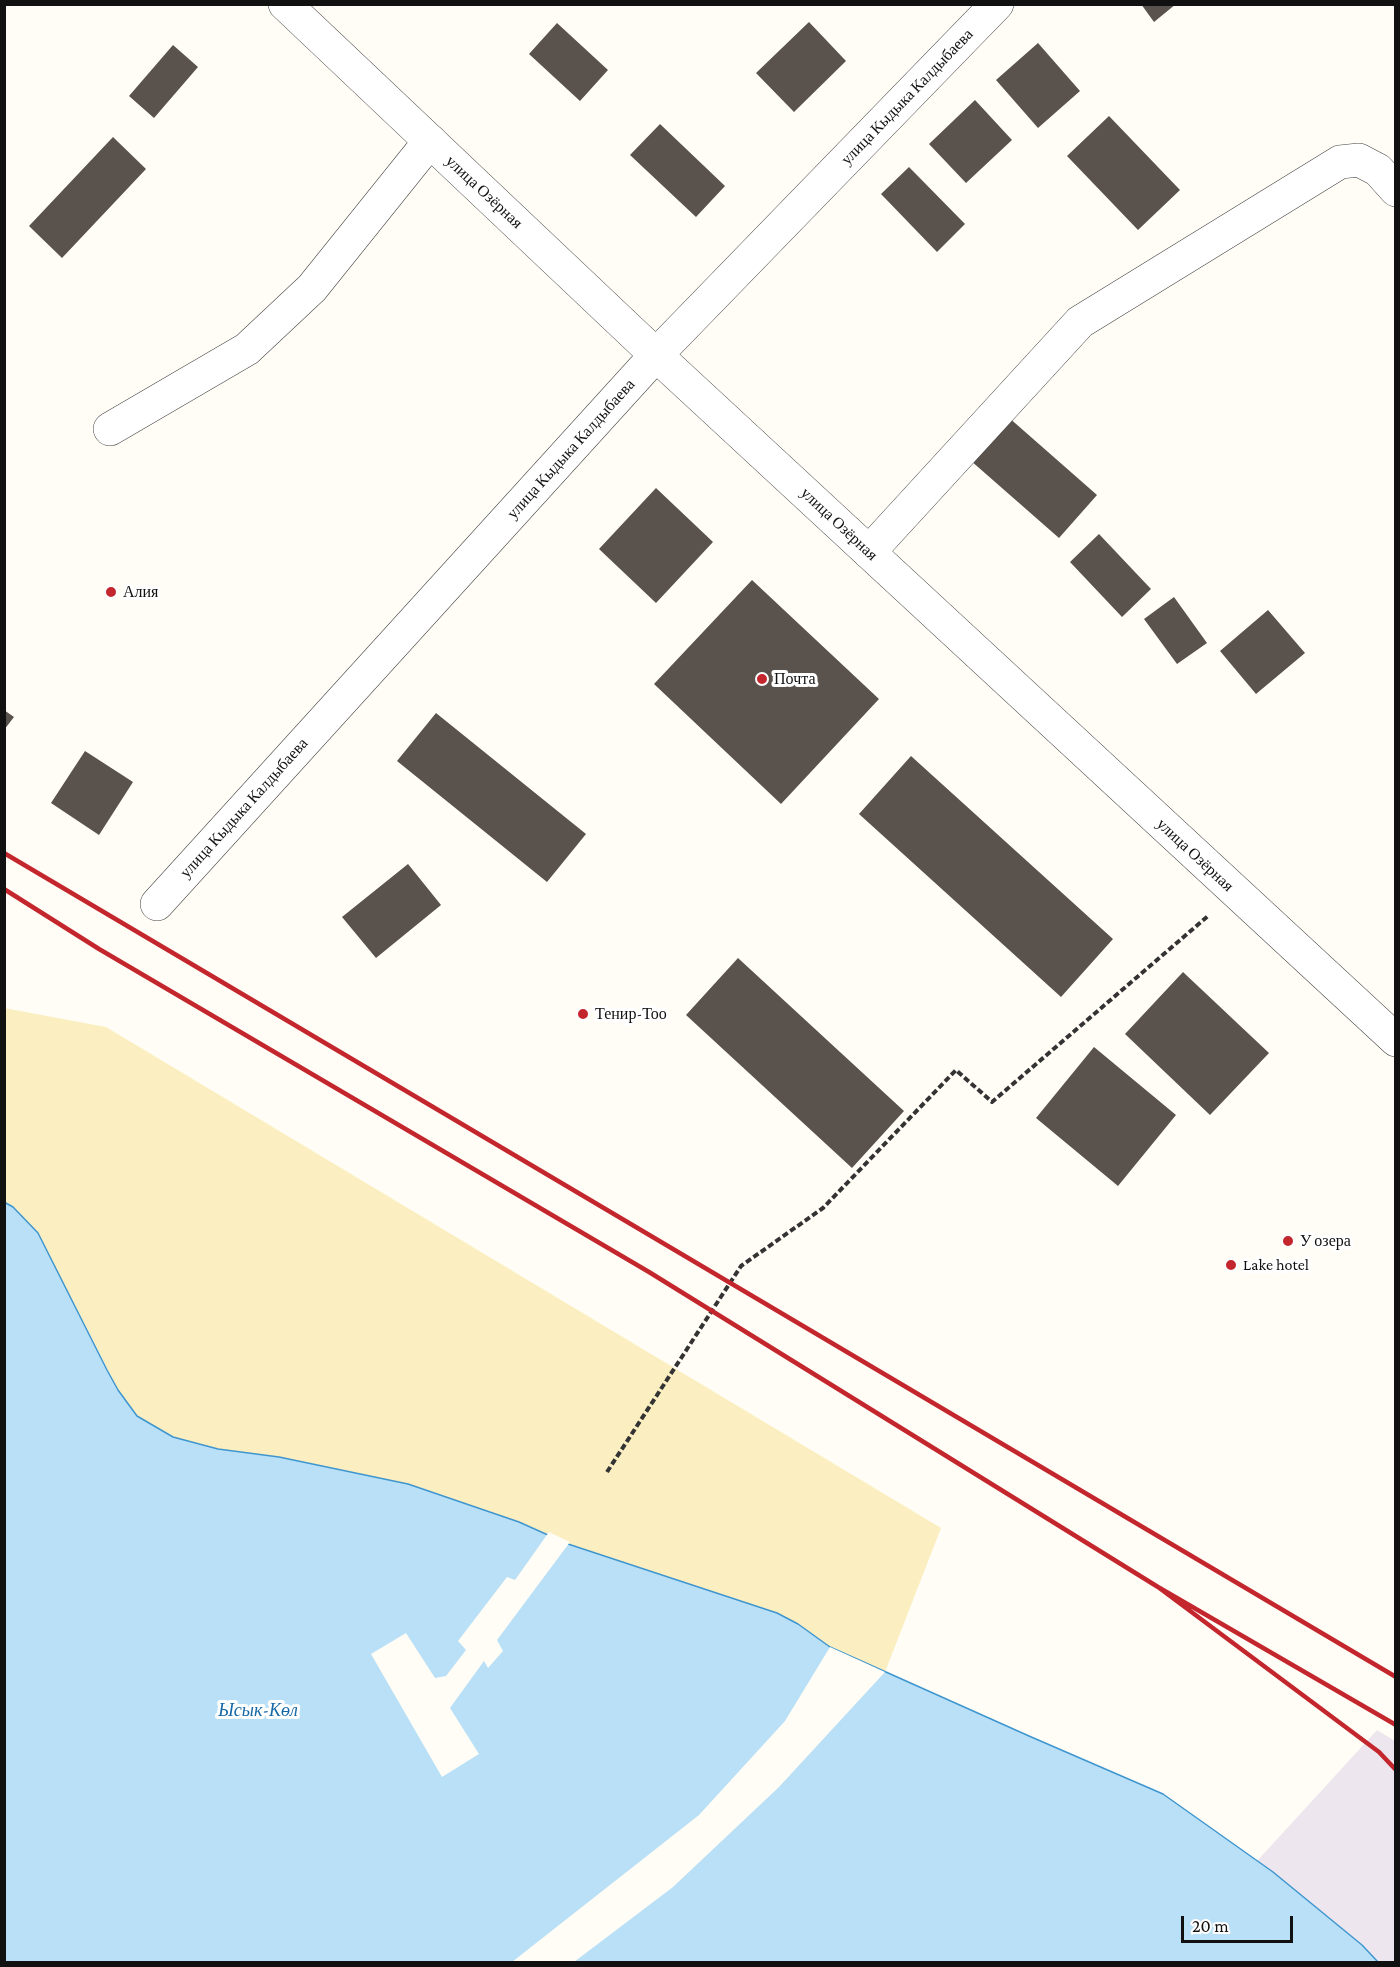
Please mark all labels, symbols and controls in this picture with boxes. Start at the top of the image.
street label: улица Кыдыка Калдыбаева [837,25,977,169]
street label: улица Озёрная [441,151,527,233]
street label: улица Кыдыка Калдыбаева [503,375,639,523]
street label: улица Озёрная [796,483,882,565]
place label: Алия [123,582,158,602]
marker: Алия [104,585,118,599]
place label: Почта [774,669,815,689]
marker: Почта [755,672,769,686]
street label: улица Кыдыка Калдыбаева [176,734,312,882]
street label: улица Озёрная [1152,814,1238,896]
place label: Тенир-Тоо [595,1004,667,1024]
marker: Тенир-Тоо [576,1007,590,1021]
place label: У озера [1300,1231,1351,1251]
marker: У озера [1281,1234,1295,1248]
place label: Lake hotel [1243,1255,1309,1275]
marker: Lake hotel [1224,1258,1238,1272]
water label: Ысык-Көл [218,1699,298,1721]
scale bar [1184,1904,1296,1942]
text: 20 m [1192,1916,1229,1936]

